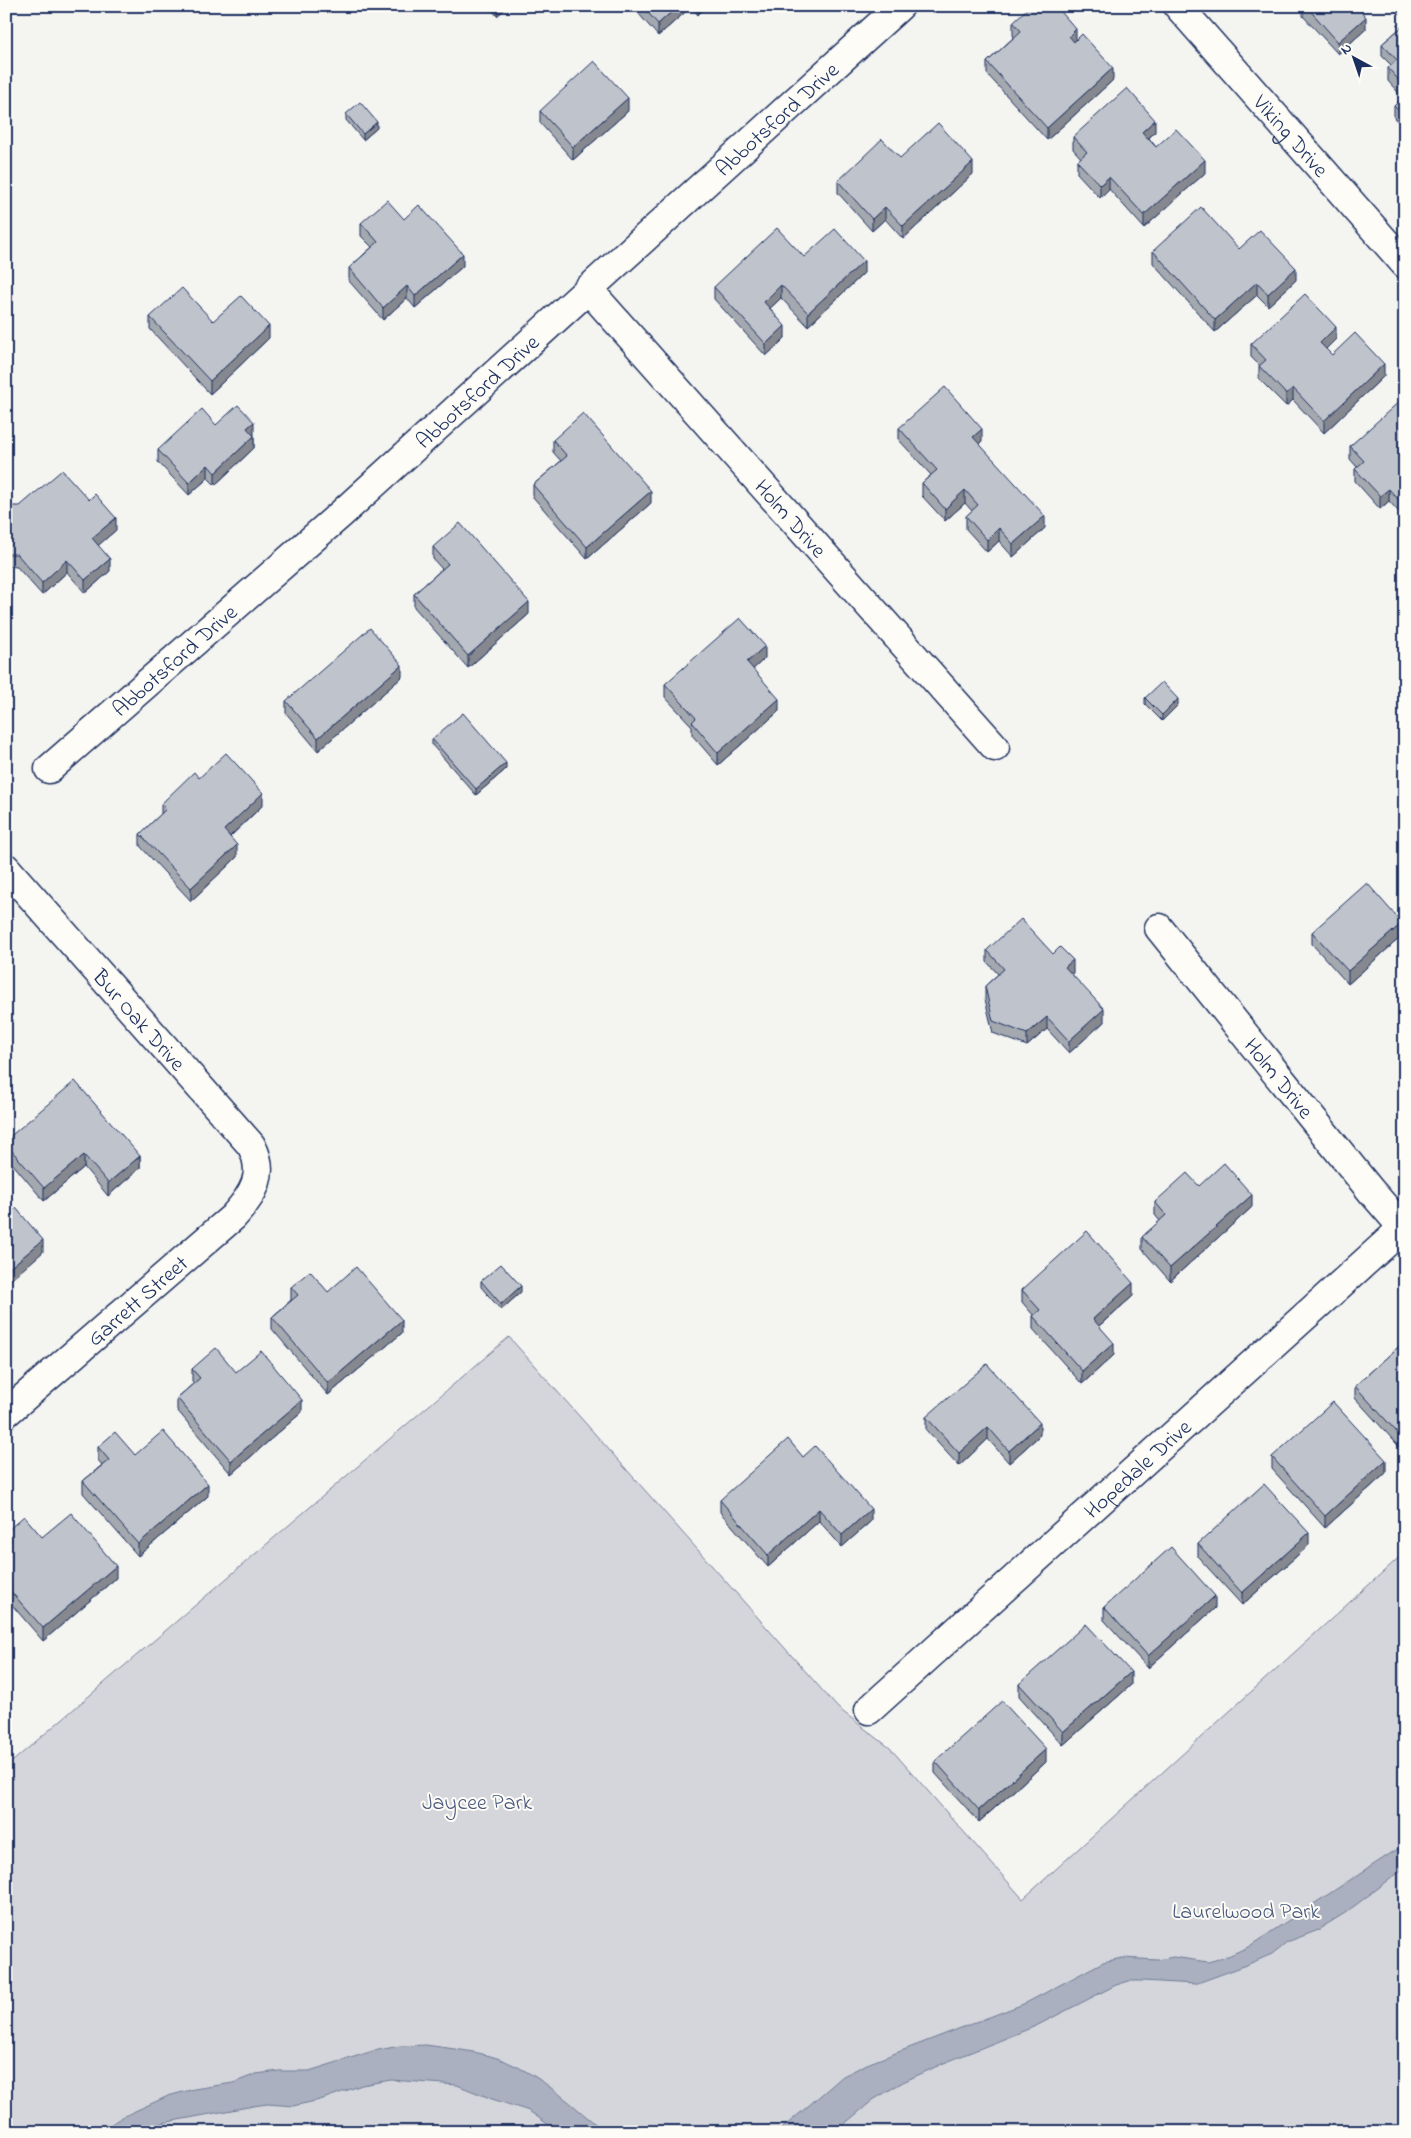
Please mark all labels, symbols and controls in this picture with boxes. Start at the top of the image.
north arrow [1328,32,1378,82]
text: N [1336,38,1357,60]
street label: Abbotsford Drive [709,56,847,185]
street label: Viking Drive [1243,88,1335,186]
street label: Abbotsford Drive [410,328,548,458]
street label: Holm Drive [745,473,833,566]
street label: Abbotsford Drive [106,598,246,726]
street label: Bur Oak Drive [83,962,192,1080]
street label: Holm Drive [1235,1032,1320,1127]
street label: Garrett Street [81,1249,197,1355]
street label: Hopedale Drive [1078,1413,1200,1528]
park label: Jaycee Park [422,1788,532,1821]
park label: Laurelwood Park [1172,1897,1320,1929]

